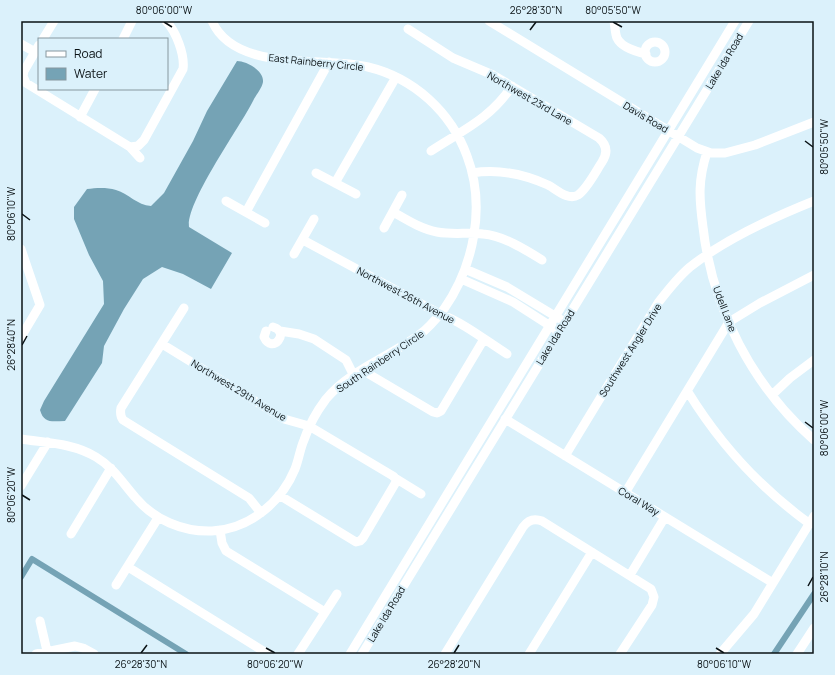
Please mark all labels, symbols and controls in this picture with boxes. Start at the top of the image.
text: 80°06'00"W [136,3,193,17]
text: 26°28'30"N [510,3,562,17]
text: 80°05'50"W [585,3,641,17]
street label: Lake Ida Road [702,30,746,92]
legend [38,38,168,90]
text: Road [74,45,102,62]
street label: East Rainberry Circle [268,50,364,74]
text: Water [74,65,108,82]
street label: Northwest 23rd Lane [485,68,575,128]
street label: Davis Road [621,98,671,136]
text: 80°05'50"W [817,119,831,175]
text: 80°06'10"W [4,186,18,241]
street label: Northwest 26th Avenue [355,263,458,327]
street label: Udell Lane [710,284,740,334]
street label: Southwest Angler Drive [595,300,665,399]
street label: Lake Ida Road [532,307,578,367]
text: 26°28'40"N [4,319,18,371]
street label: South Rainberry Circle [333,326,427,396]
street label: Northwest 29th Avenue [189,356,289,424]
text: 80°06'00"W [817,399,831,456]
text: 80°06'20"W [4,466,18,523]
street label: Coral Way [616,483,663,519]
text: 26°28'10"N [817,551,831,602]
street label: Lake Ida Road [364,583,408,645]
text: 26°28'30"N [115,657,167,671]
text: 80°06'20"W [247,657,304,671]
text: 26°28'20"N [428,657,480,671]
text: 80°06'10"W [697,657,752,671]

